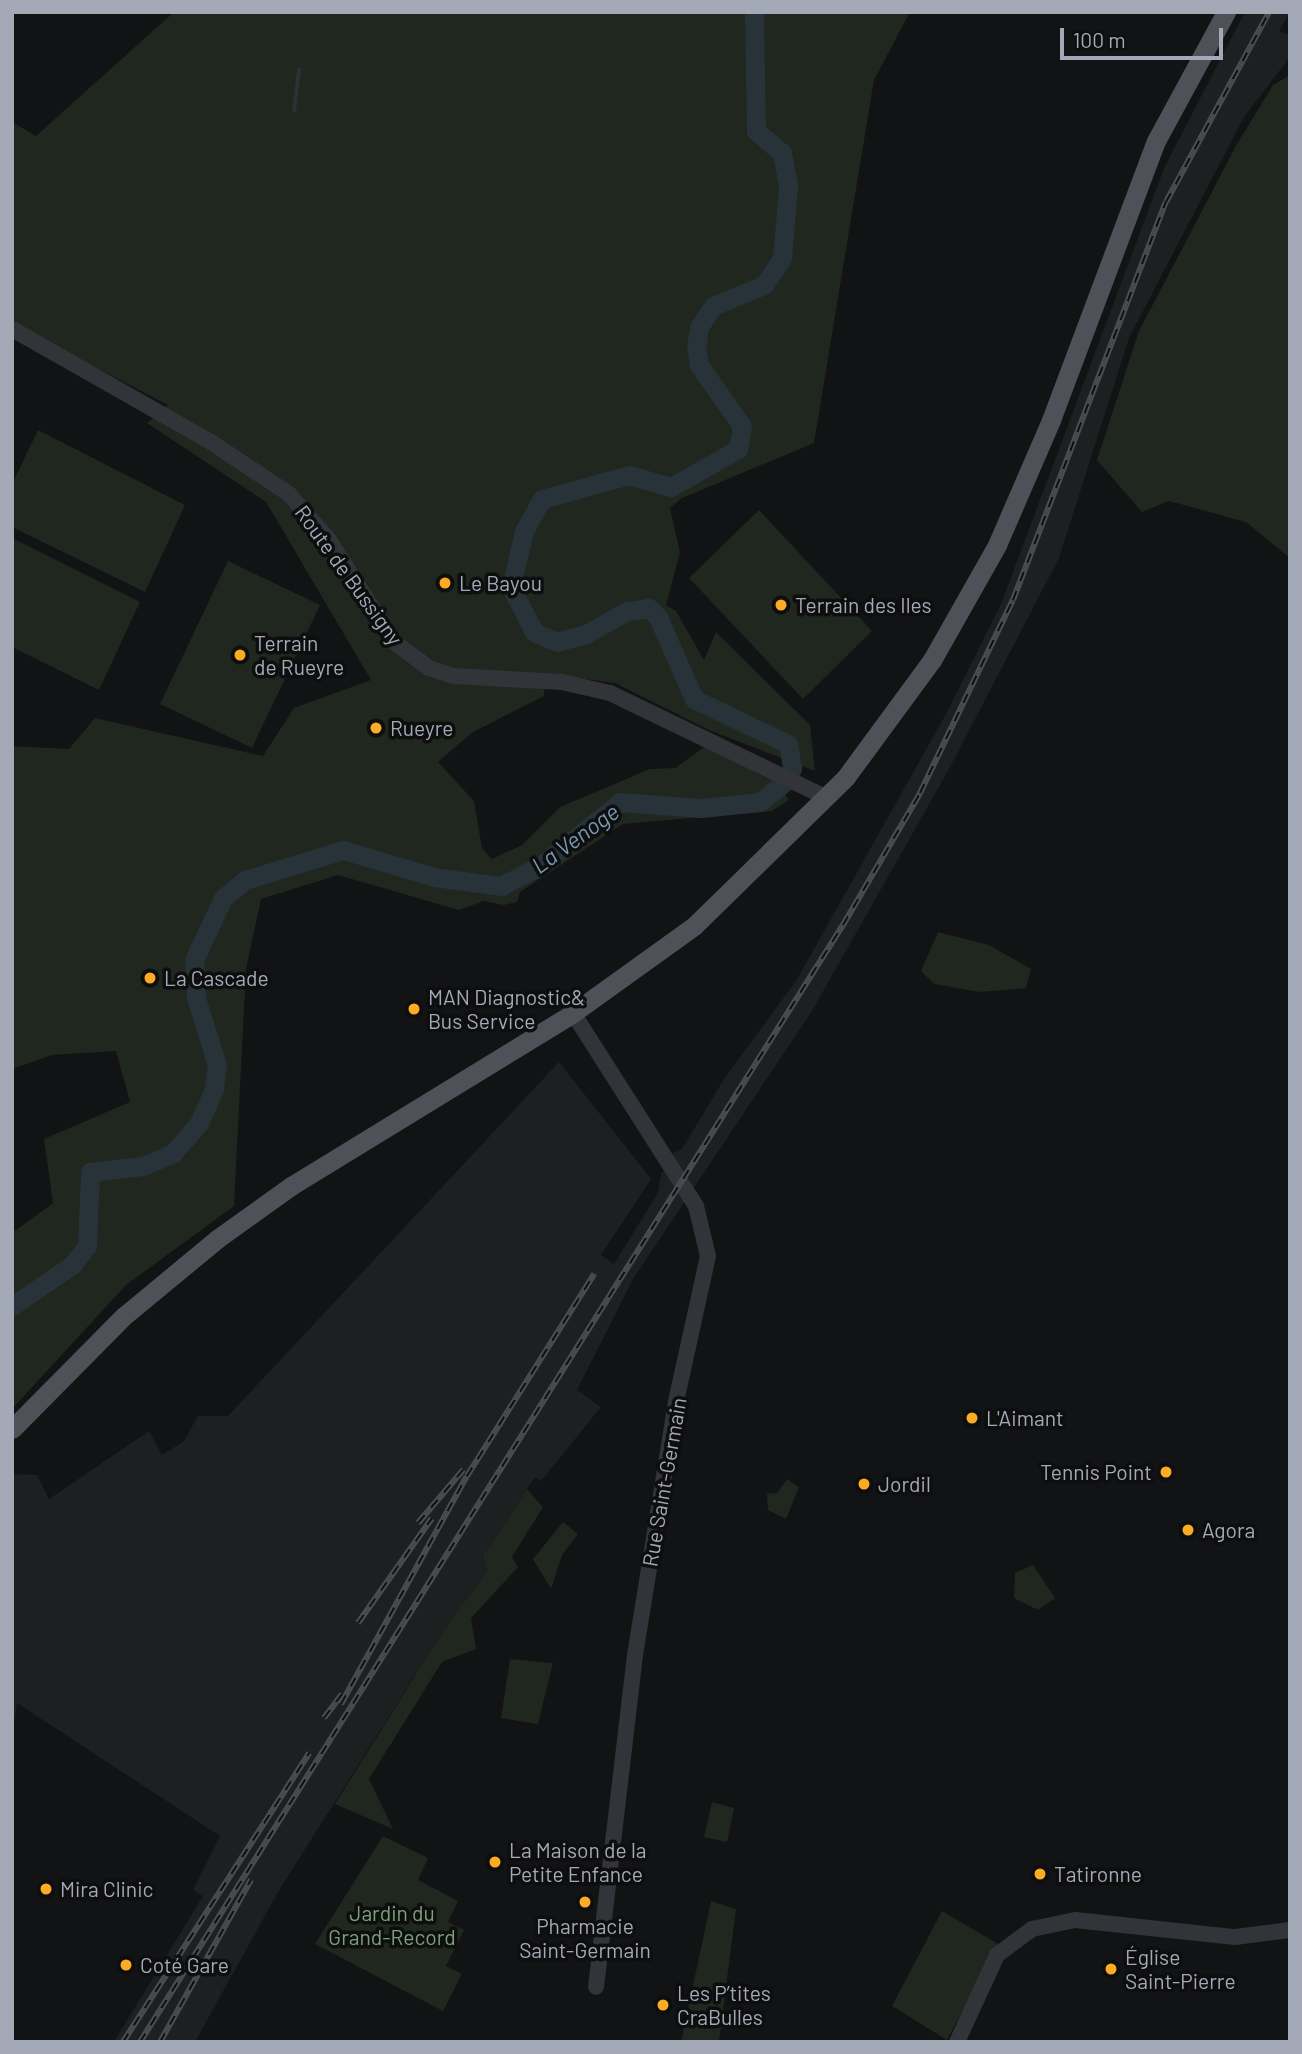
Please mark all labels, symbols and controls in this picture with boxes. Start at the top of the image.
scale bar [1064,14,1227,58]
text: 100 m [1073,27,1126,52]
street label: Route de Bussigny [290,500,408,650]
place label: Le Bayou [459,570,542,596]
marker: Le Bayou [437,575,453,591]
place label: Terrain des Iles [795,592,932,618]
marker: Terrain des Iles [773,597,789,613]
place label: Terrain de Rueyre [254,630,344,680]
marker: Terrain de Rueyre [232,647,248,663]
place label: Rueyre [390,715,453,741]
marker: Rueyre [368,720,384,736]
water label: La Venoge [526,797,624,879]
place label: La Cascade [164,965,269,991]
marker: La Cascade [142,970,158,986]
place label: MAN Diagnostic& Bus Service [428,984,585,1034]
marker: MAN Diagnostic& Bus Service [406,1001,422,1017]
street label: Rue Saint-Germain [637,1396,691,1568]
place label: L'Aimant [986,1405,1064,1431]
marker: L'Aimant [964,1410,980,1426]
place label: Tennis Point [1040,1459,1152,1485]
marker: Tennis Point [1158,1464,1174,1480]
place label: Jordil [878,1471,931,1497]
marker: Jordil [856,1476,872,1492]
place label: Agora [1202,1517,1255,1543]
marker: Agora [1180,1522,1196,1538]
place label: La Maison de la Petite Enfance [509,1837,646,1887]
marker: La Maison de la Petite Enfance [487,1854,503,1870]
place label: Tatironne [1054,1861,1142,1887]
marker: Tatironne [1032,1866,1048,1882]
place label: Mira Clinic [60,1876,153,1902]
marker: Mira Clinic [38,1881,54,1897]
marker: Pharmacie Saint-Germain [577,1894,593,1910]
park label: Jardin du Grand-Record [328,1900,456,1950]
place label: Pharmacie Saint-Germain [519,1913,651,1963]
place label: Église Saint-Pierre [1125,1944,1236,1994]
place label: Coté Gare [140,1952,229,1978]
marker: Coté Gare [118,1957,134,1973]
marker: Église Saint-Pierre [1103,1961,1119,1977]
place label: Les P’tites CraBulles [677,1980,771,2030]
marker: Les P’tites CraBulles [655,1997,671,2013]

